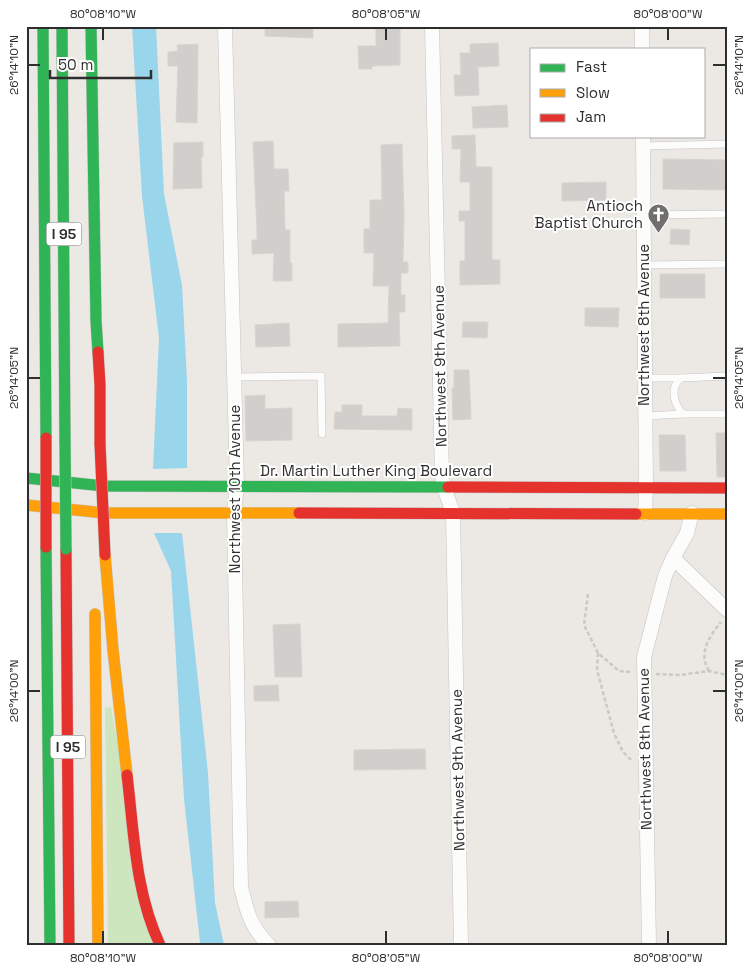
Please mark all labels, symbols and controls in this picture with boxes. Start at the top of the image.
text: 80°08'10"W [70,6,137,22]
text: 80°08'05"W [352,6,421,22]
text: 80°08'00"W [634,6,703,22]
text: 26°14'10"N [6,35,22,95]
text: 26°14'10"N [731,35,747,95]
scale bar [50,48,151,80]
legend [530,48,706,138]
text: 50 m [58,55,93,74]
text: Fast [576,57,607,76]
text: Slow [576,83,610,102]
text: Jam [576,107,606,126]
place label: Antioch Baptist Church [535,196,643,232]
church icon: Antioch Baptist Church [647,203,671,234]
road number: I 95 [46,222,82,245]
street label: Northwest 8th Avenue [634,244,653,406]
street label: Northwest 9th Avenue [429,285,450,447]
text: 26°14'05"N [6,347,22,409]
text: 26°14'05"N [731,347,747,409]
street label: Northwest 10th Avenue [225,405,244,573]
street label: Dr. Martin Luther King Boulevard [260,461,492,480]
text: 26°14'00"N [6,660,22,722]
text: 26°14'00"N [731,660,747,722]
street label: Northwest 8th Avenue [634,668,655,830]
street label: Northwest 9th Avenue [447,689,468,851]
road number: I 95 [50,736,86,759]
text: 80°08'10"W [70,950,137,966]
text: 80°08'05"W [352,950,421,966]
text: 80°08'00"W [634,950,703,966]

